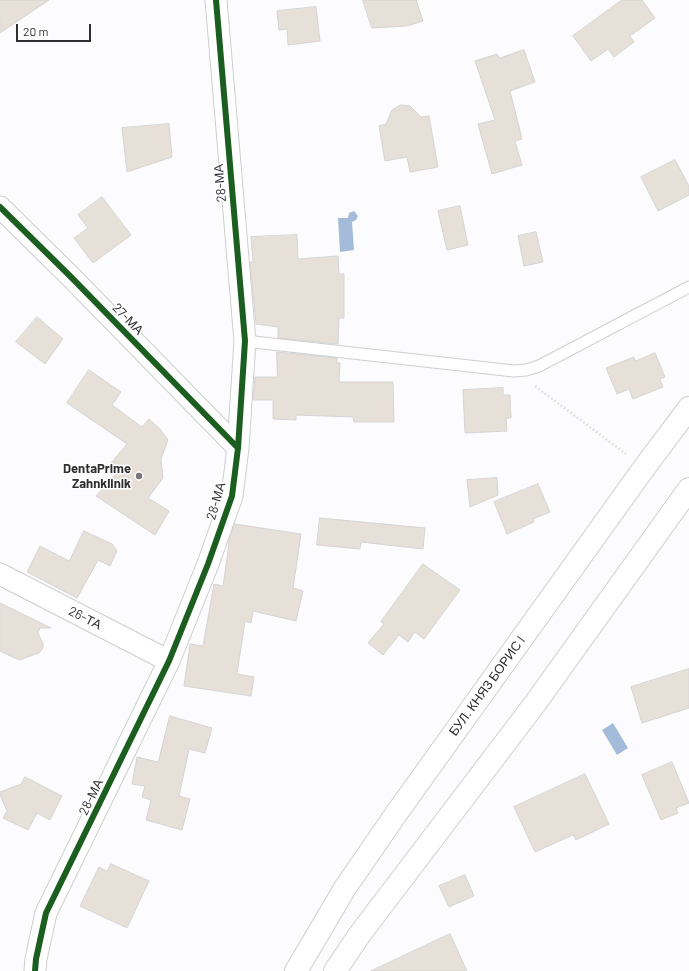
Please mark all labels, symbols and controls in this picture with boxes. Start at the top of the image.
scale bar [18,16,93,42]
text: 20 m [23,24,49,38]
street label: 28-МА [211,163,229,203]
street label: 27-МА [109,300,147,338]
place label: DentaPrime Zahnklinik [63,461,131,492]
marker: DentaPrime Zahnklinik [134,471,144,481]
street label: 28-МА [203,480,229,522]
street label: 26-ТА [66,603,104,633]
street label: БУЛ. КНЯЗ БОРИС I [446,633,528,739]
street label: 28-МА [76,776,106,818]

